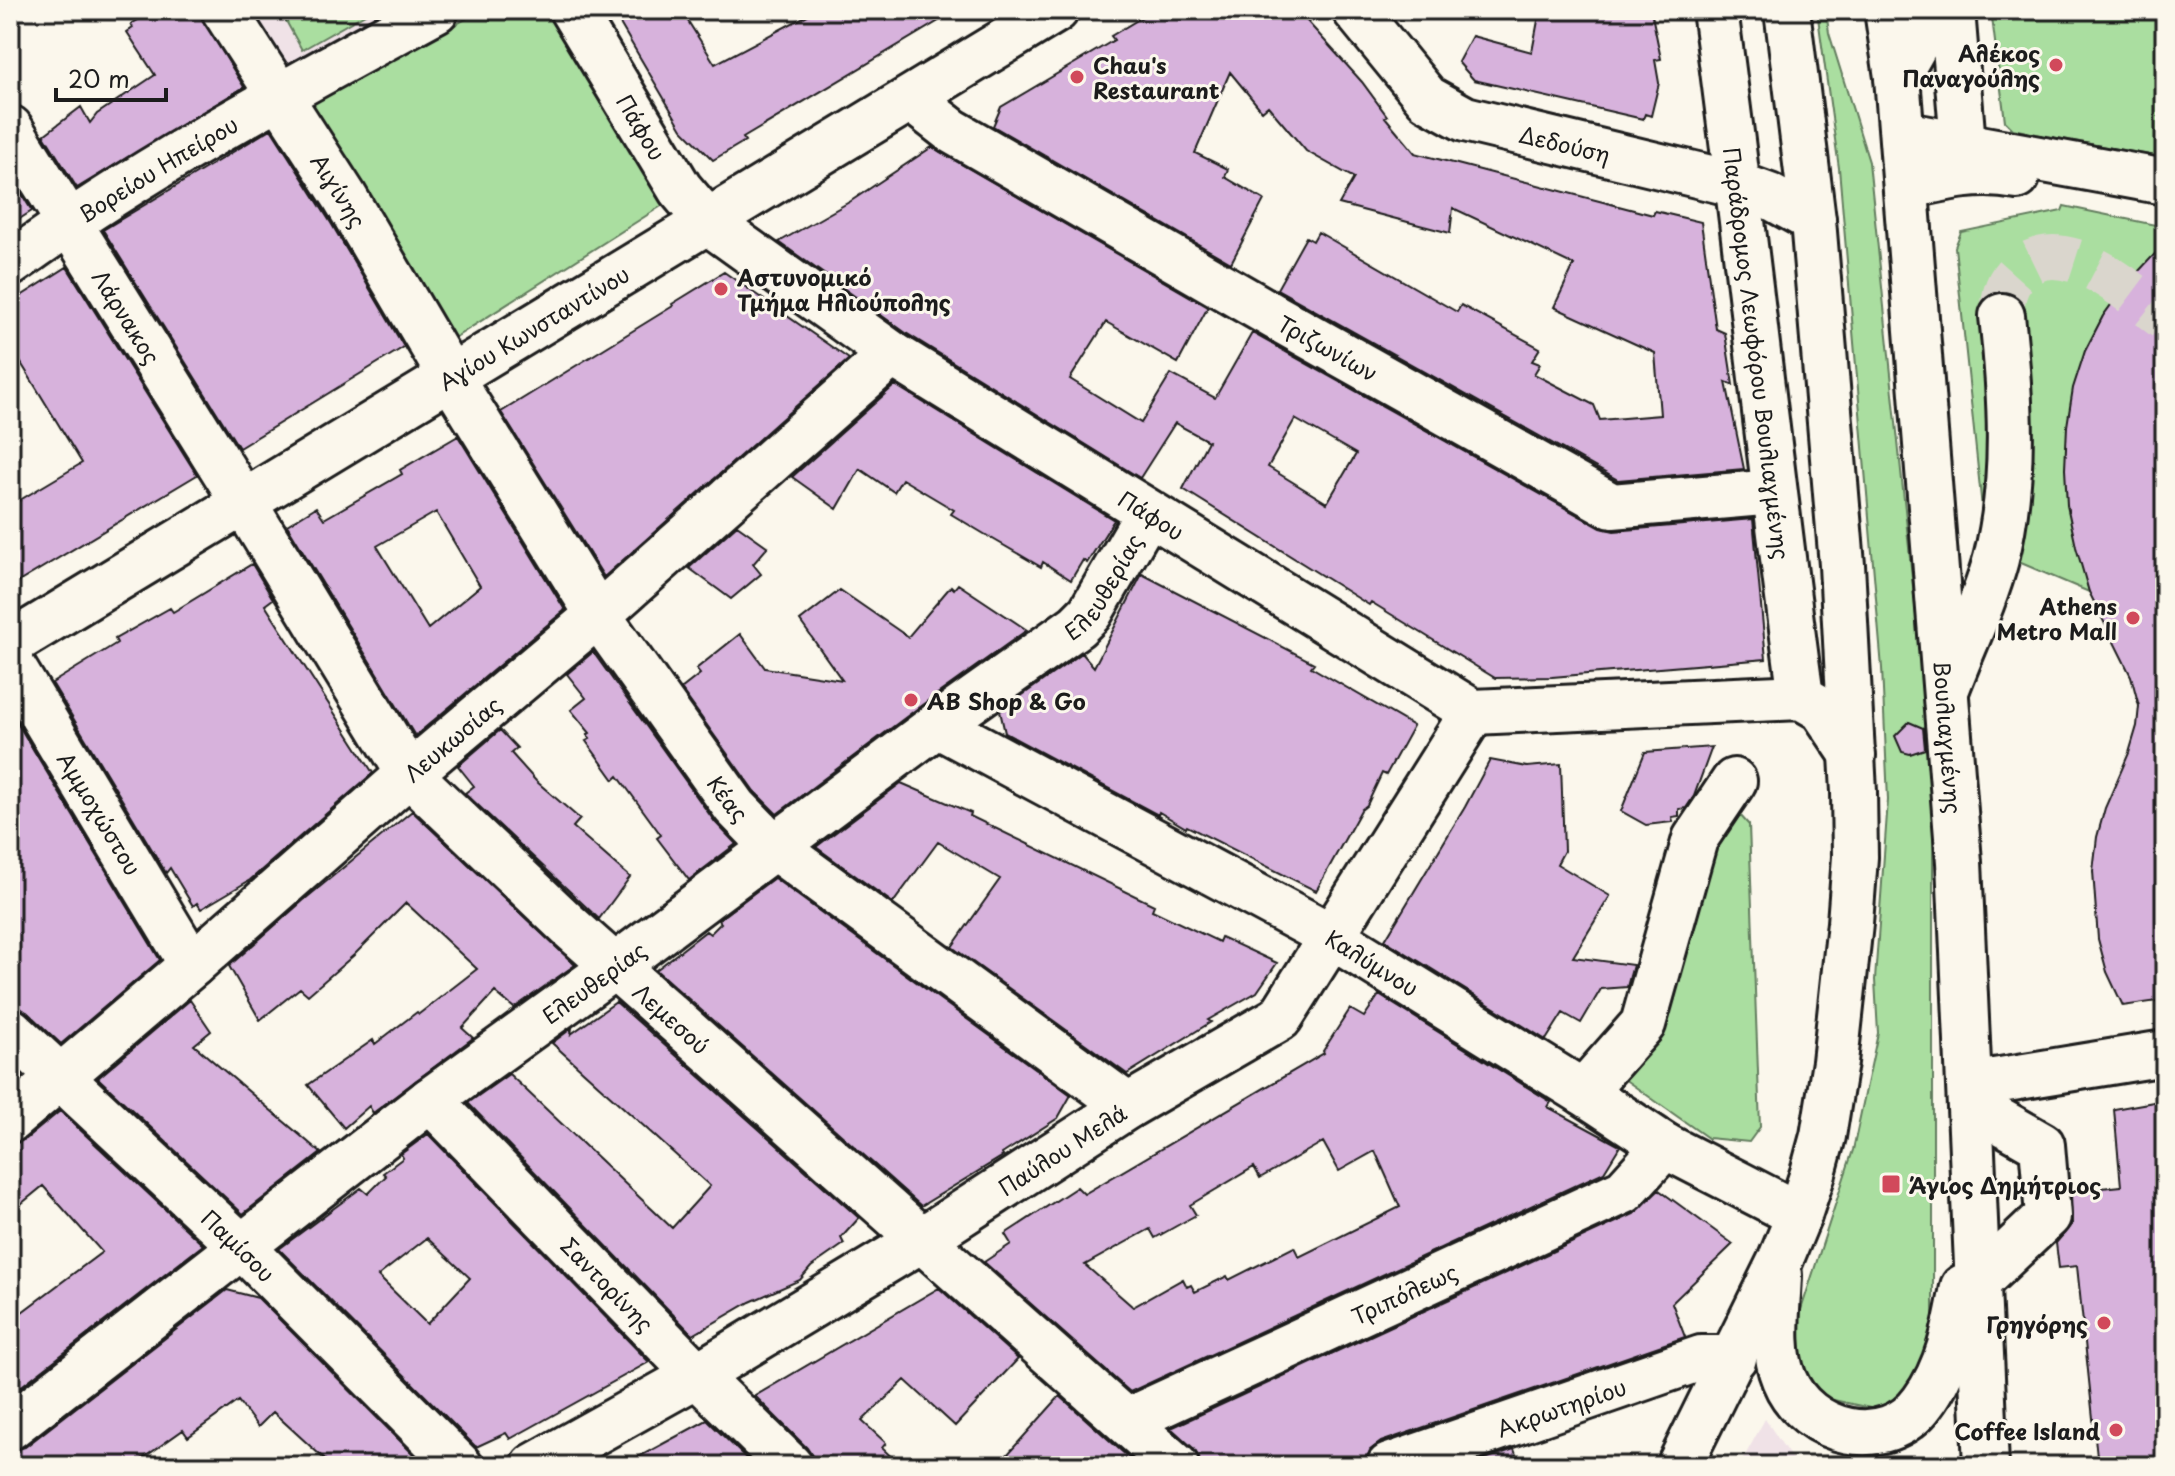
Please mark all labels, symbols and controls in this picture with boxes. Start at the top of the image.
place label: Αλέκος Παναγούλης [1902,36,2040,94]
place label: Chau's Restaurant [1093,48,1220,106]
scale bar [56,52,166,102]
marker: Αλέκος Παναγούλης [2047,56,2065,74]
text: 20 m [68,60,130,96]
marker: Chau's Restaurant [1068,68,1086,86]
street label: Πάφου [610,87,675,166]
street label: Βορείου Ηπείρου [71,107,243,229]
street label: Δεδούση [1516,116,1614,170]
street label: Παράδρομος Λεωφόρου Βουλιαγμένης [1717,145,1799,561]
street label: Αιγίνης [304,146,375,233]
street label: Αγίου Κωνσταντίνου [432,256,635,397]
place label: Αστυνομικό Τμήμα Ηλιούπολης [736,260,951,318]
street label: Λάρνακος [86,263,169,370]
marker: Αστυνομικό Τμήμα Ηλιούπολης [712,280,730,298]
street label: Τριζωνίων [1272,306,1385,388]
street label: Πάφου [1113,481,1191,547]
street label: Ελευθερίας [1057,527,1149,647]
place label: Athens Metro Mall [1996,589,2117,647]
marker: Athens Metro Mall [2124,609,2142,627]
street label: Βουλιαγμένης [1927,659,1972,815]
place label: ΑΒ Shop & Go [927,684,1086,717]
street label: Λευκωσίας [396,687,507,789]
marker: ΑΒ Shop & Go [902,691,920,709]
street label: Αμμοχώστου [51,745,151,881]
street label: Κέας [700,768,757,829]
street label: Καλύμνου [1320,920,1426,1003]
street label: Ελευθερίας [535,933,652,1031]
street label: Λεμεσού [627,975,718,1061]
street label: Παύλου Μελά [991,1095,1133,1203]
place label: Άγιος Δημήτριος [1909,1168,2101,1201]
marker: Άγιος Δημήτριος [1880,1173,1902,1195]
street label: Παμίσου [195,1201,283,1288]
street label: Σαντορίνης [554,1229,662,1338]
street label: Τριπόλεως [1345,1254,1462,1331]
place label: Γρηγόρης [1986,1307,2088,1340]
marker: Γρηγόρης [2095,1314,2113,1332]
street label: Ακρωτηρίου [1492,1369,1630,1444]
place label: Coffee Island [1954,1414,2100,1447]
marker: Coffee Island [2107,1421,2125,1439]

